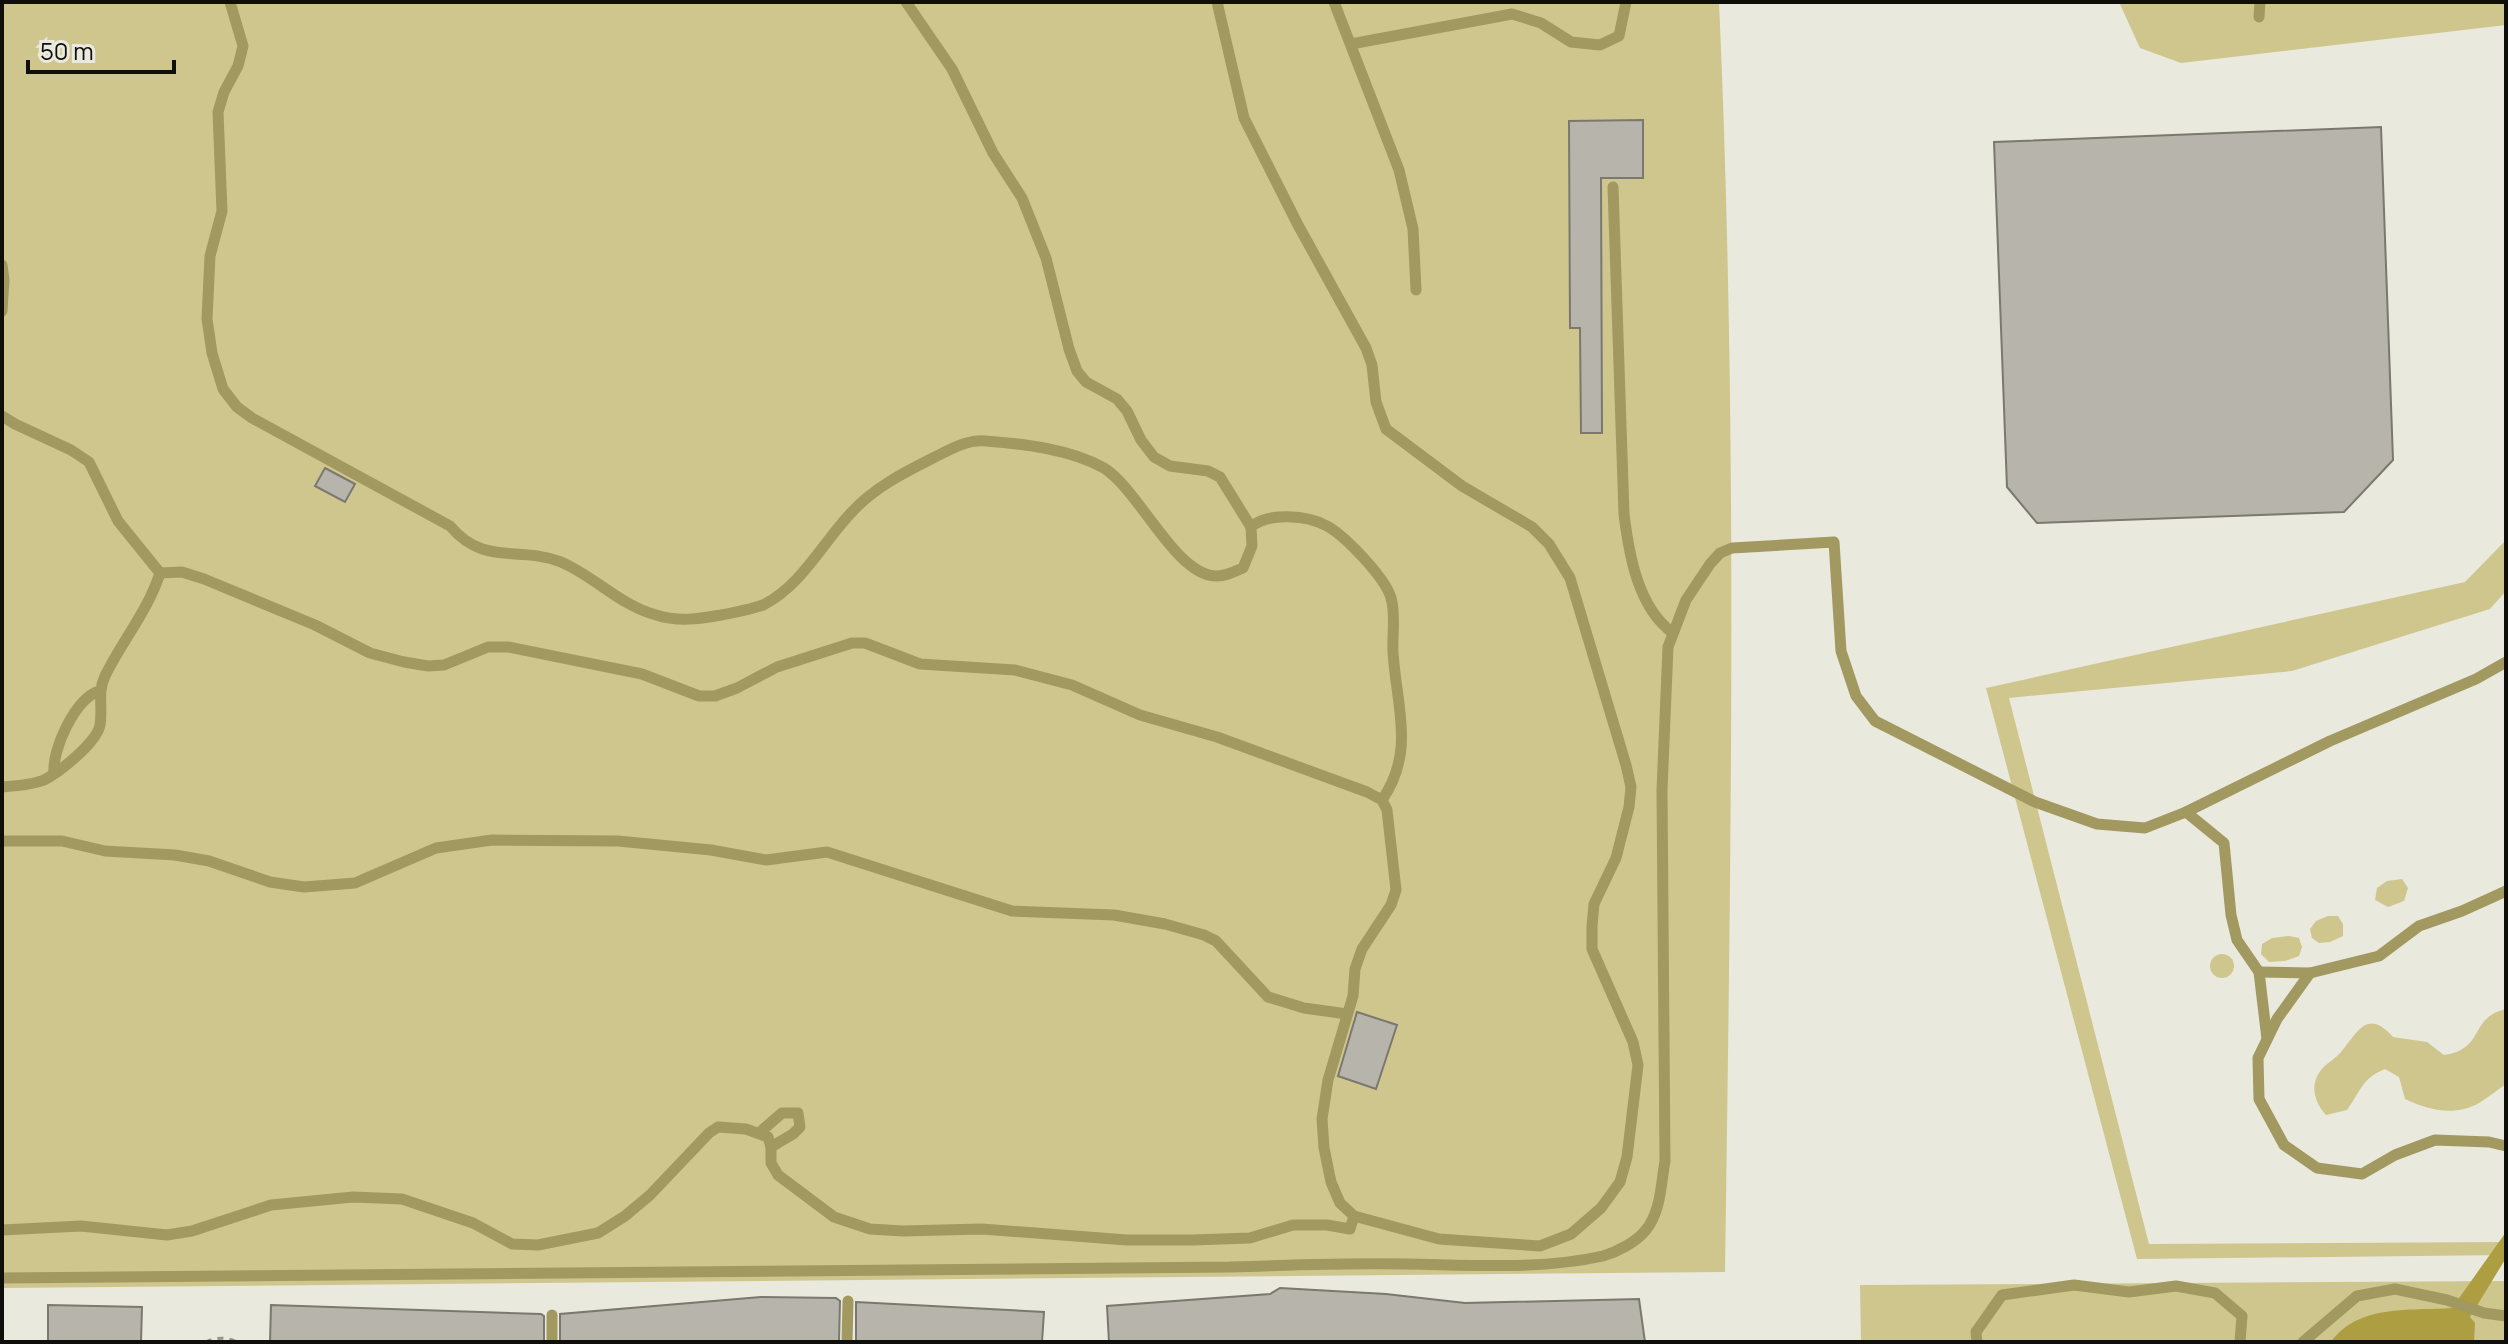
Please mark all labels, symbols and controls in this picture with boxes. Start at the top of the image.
scale bar [28,24,174,74]
text: 50 m [40,34,94,67]

